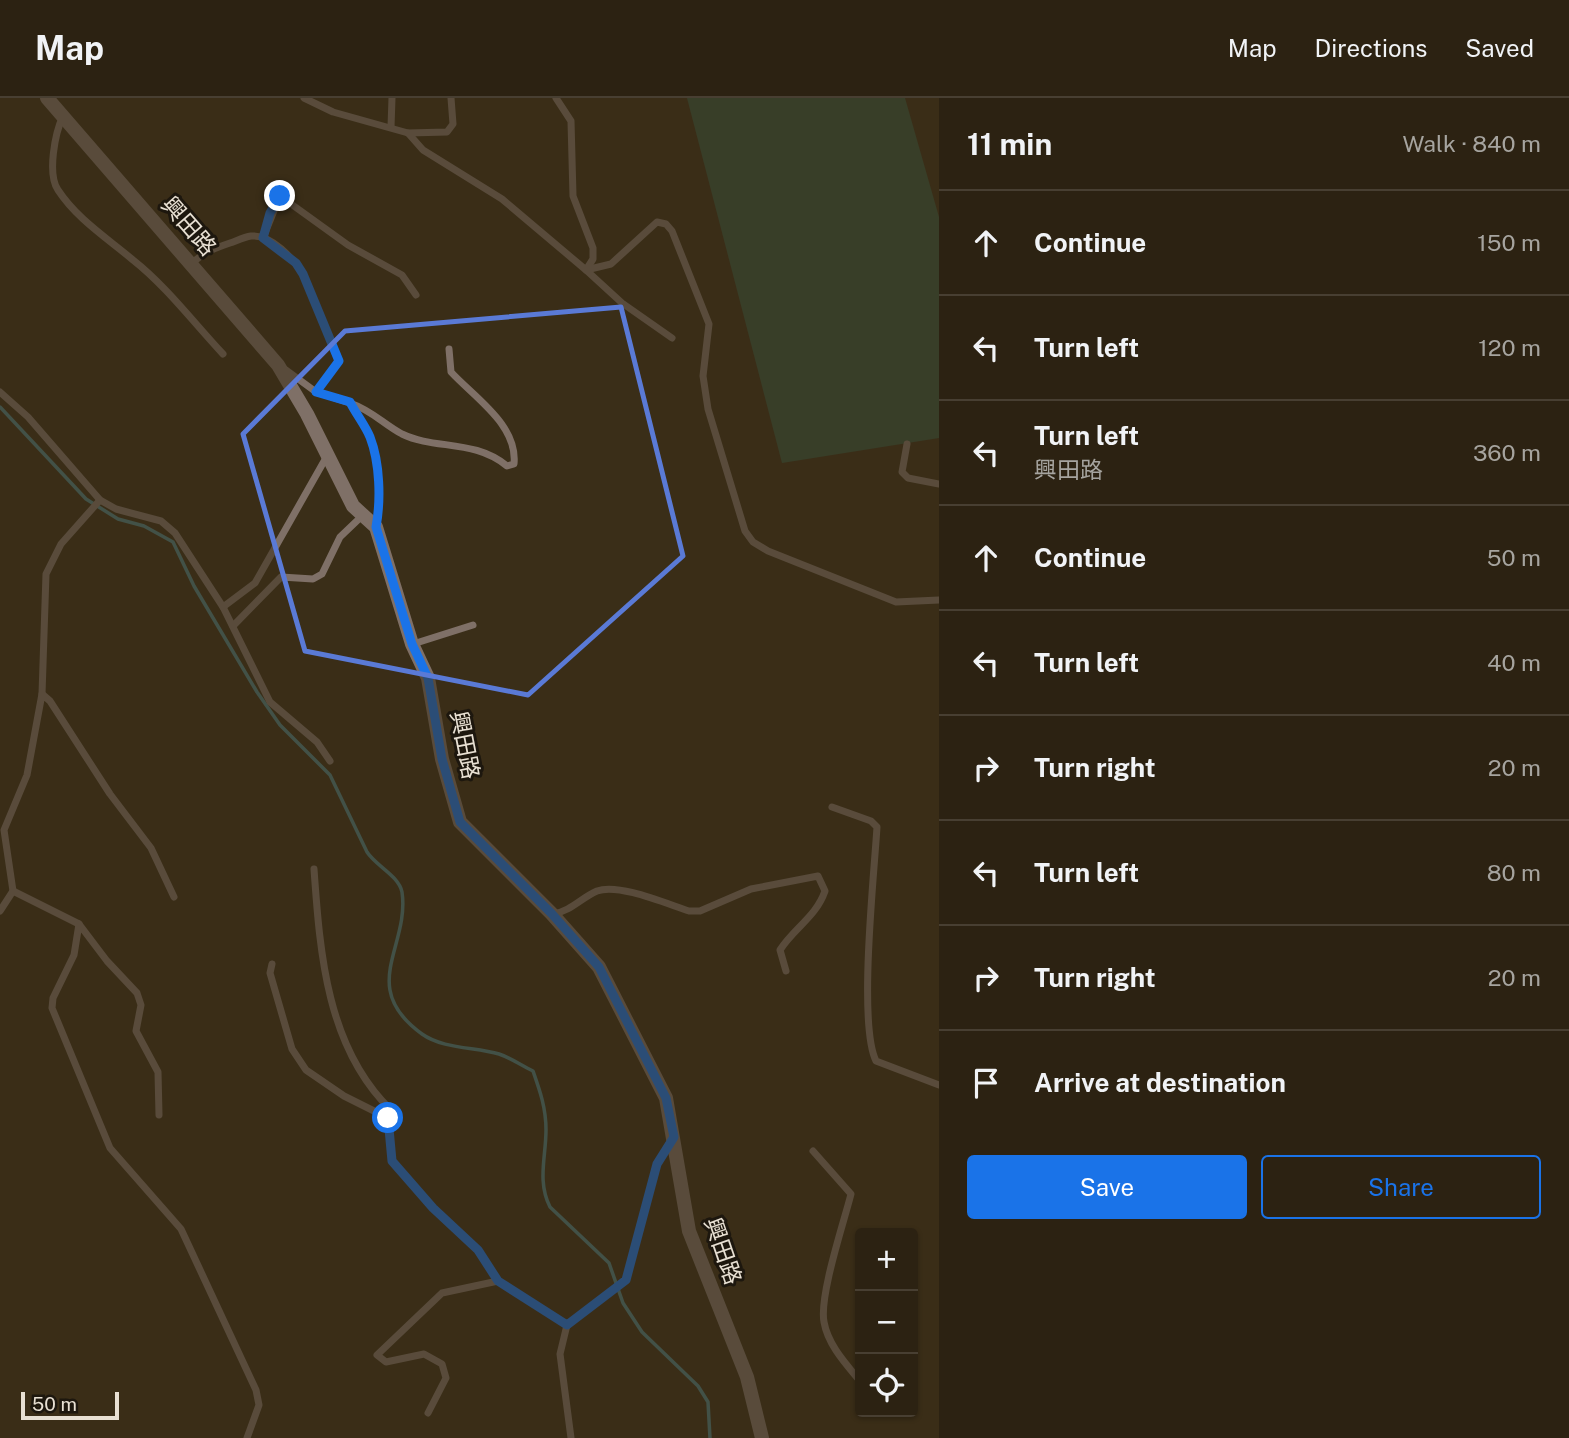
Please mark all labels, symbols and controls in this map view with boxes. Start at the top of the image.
text: Map [35,29,104,67]
text: Map [1228,34,1277,62]
text: Directions [1315,34,1427,62]
text: Saved [1465,34,1534,62]
text: 11 min [967,126,1052,162]
text: Walk · 840 m [1402,130,1541,157]
route end [264,180,295,211]
street label: 興田路 [157,191,222,261]
icon: ahead [967,224,1005,262]
text: Continue [1034,227,1146,258]
text: 150 m [1477,229,1541,256]
icon: left [967,329,1005,367]
text: Turn left [1034,332,1139,363]
text: 120 m [1478,334,1541,361]
text: Turn left [1034,420,1139,451]
icon: left [967,434,1005,472]
text: 360 m [1473,439,1541,466]
text: 興田路 [1034,456,1103,483]
icon: ahead [967,539,1005,577]
text: Continue [1034,542,1146,573]
text: 50 m [1487,544,1541,571]
icon: left [967,644,1005,682]
text: Turn left [1034,647,1139,678]
text: 40 m [1487,649,1541,676]
street label: 興田路 [446,708,485,781]
icon: right [967,749,1005,787]
text: Turn right [1034,752,1156,783]
text: 20 m [1488,754,1541,781]
icon: left [967,854,1005,892]
text: Turn left [1034,857,1139,888]
text: 80 m [1487,859,1541,886]
icon: right [967,959,1005,997]
text: Turn right [1034,962,1156,993]
text: 20 m [1488,964,1541,991]
icon: arrive [967,1064,1005,1102]
text: Arrive at destination [1034,1067,1286,1098]
route start [372,1102,403,1133]
button: Save [967,1155,1247,1219]
button: Share [1261,1155,1541,1219]
street label: 興田路 [699,1214,747,1288]
map controls [855,1228,918,1417]
button: + [855,1228,918,1291]
button: − [855,1291,918,1354]
button: locate [855,1354,918,1417]
scale bar [21,1389,119,1421]
text: 50 m [32,1393,77,1415]

